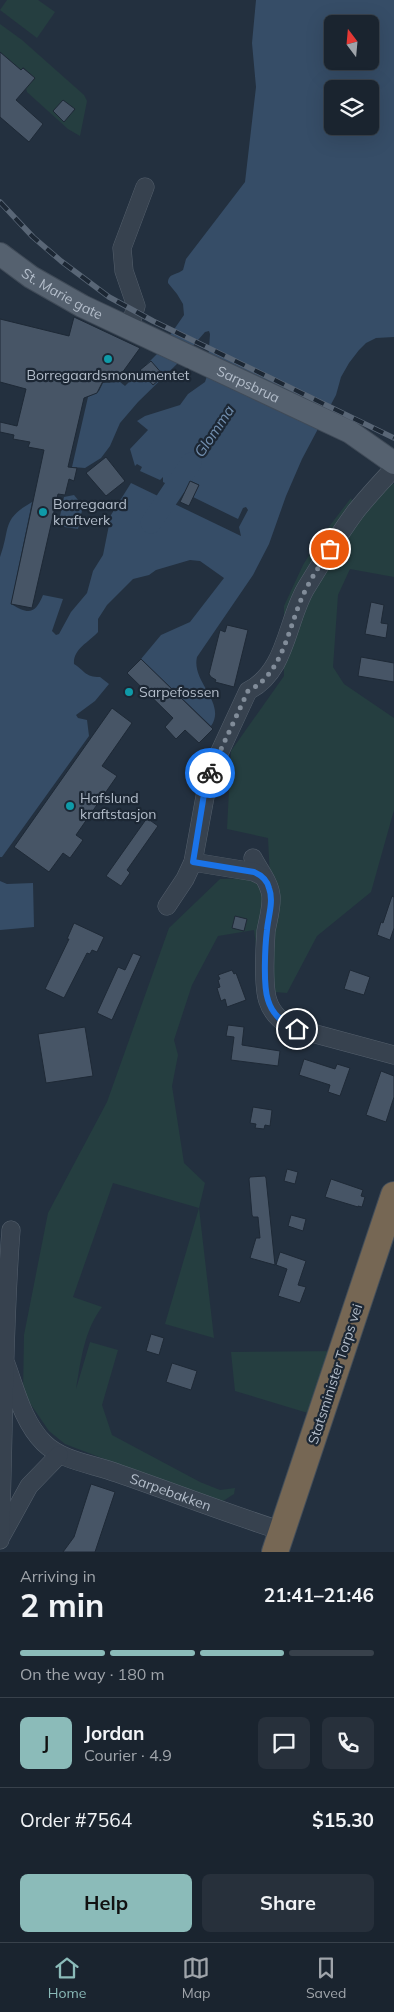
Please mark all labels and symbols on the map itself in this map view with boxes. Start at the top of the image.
north arrow [324,15,379,70]
street label: St. Marie gate [18,264,106,323]
marker: Borregaardsmonumentet [102,353,114,365]
street label: Sarpsbrua [214,362,283,407]
place label: Borregaardsmonumentet [27,366,189,384]
water label: Glomma [190,401,238,461]
place label: Borregaard kraftverk [53,495,127,529]
marker: Borregaard kraftverk [37,506,49,518]
pin [309,528,351,570]
place label: Sarpefossen [139,683,219,701]
marker: Sarpefossen [123,686,135,698]
courier [185,748,235,798]
place label: Hafslund kraftstasjon [80,789,157,823]
marker: Hafslund kraftstasjon [64,800,76,812]
pin [276,1008,318,1050]
street label: Statsminister Torps vei [304,1301,366,1447]
street label: Sarpebakken [128,1469,214,1515]

